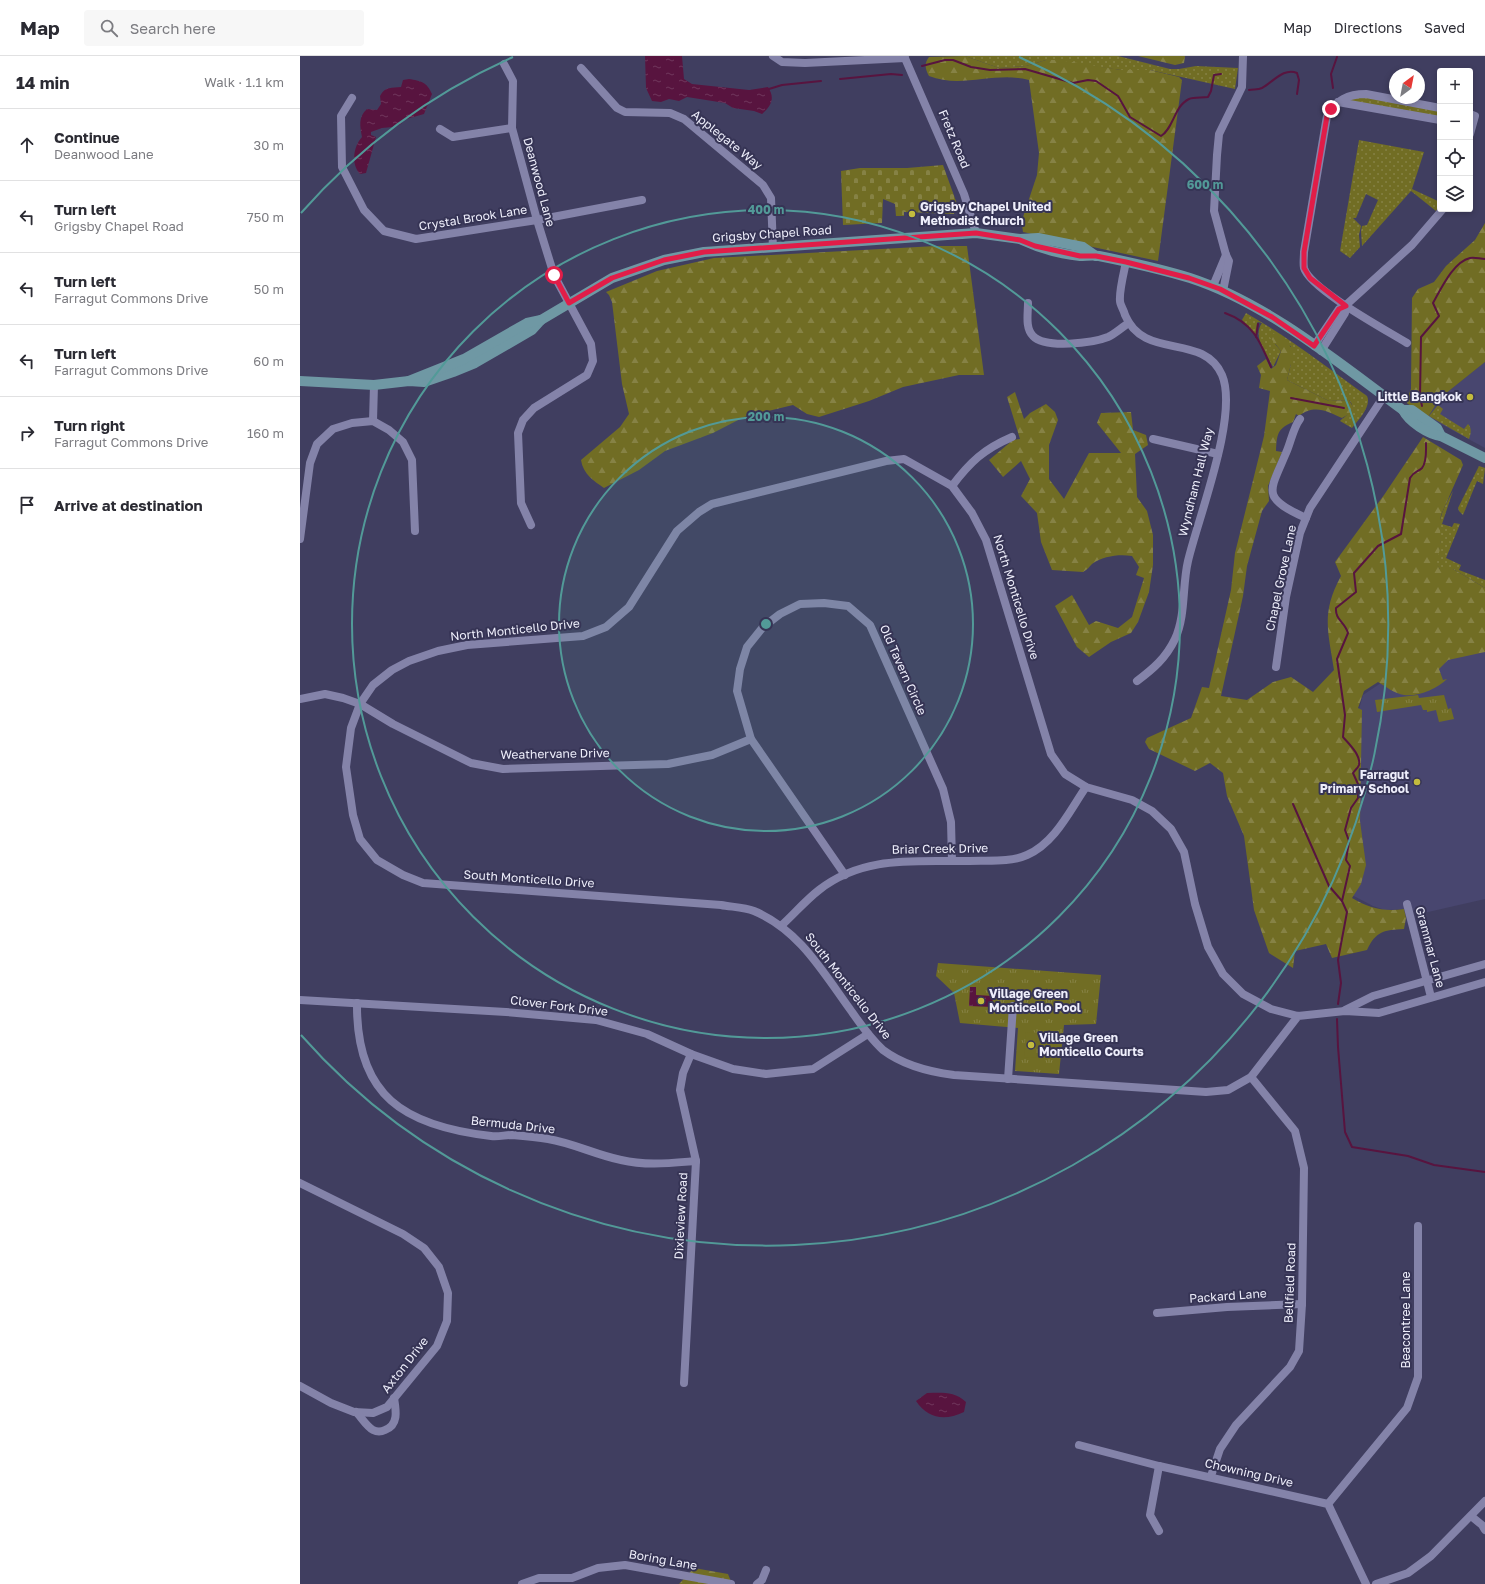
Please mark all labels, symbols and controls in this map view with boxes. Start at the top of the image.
search box [84,10,364,46]
text: Map [20,16,60,39]
icon: search [98,17,120,39]
text: Search here [130,19,216,37]
text: Map [1283,19,1312,36]
text: Directions [1334,19,1402,36]
text: Saved [1424,19,1465,36]
north arrow [1389,68,1425,104]
map controls [1437,68,1473,212]
button: + [1437,68,1473,104]
text: 14 min [16,72,69,93]
text: Walk · 1.1 km [204,74,284,90]
route end [1322,100,1340,118]
button: − [1437,104,1473,140]
street label: Applegate Way [689,107,766,173]
street label: Fretz Road [935,107,974,170]
text: Continue [54,128,120,146]
icon: ahead [16,134,38,156]
street label: Deanwood Lane [520,136,559,228]
text: 30 m [254,137,284,153]
button: locate [1437,140,1473,176]
text: Deanwood Lane [54,146,154,162]
button: layers [1437,176,1473,212]
text: 600 m [1187,177,1223,192]
place label: Grigsby Chapel United Methodist Church [920,199,1051,228]
text: Turn left [54,200,116,218]
street label: Crystal Brook Lane [418,202,528,233]
text: 400 m [748,202,784,217]
icon: left [16,206,38,228]
text: 750 m [247,209,284,225]
marker: Grigsby Chapel United Methodist Church [907,209,917,219]
text: Grigsby Chapel Road [54,218,184,234]
street label: Grigsby Chapel Road [712,222,832,245]
route start [545,266,563,284]
text: Turn left [54,272,116,290]
icon: left [16,278,38,300]
text: 50 m [254,281,284,297]
text: Farragut Commons Drive [54,290,208,306]
text: Turn left [54,344,116,362]
icon: left [16,350,38,372]
text: 60 m [253,353,284,369]
text: Farragut Commons Drive [54,362,208,378]
place label: Little Bangkok [1377,389,1462,404]
marker: Little Bangkok [1465,392,1475,402]
text: 200 m [748,409,784,424]
text: Turn right [54,416,125,434]
icon: right [16,422,38,444]
text: 160 m [247,425,284,441]
street label: Wyndham Hall Way [1175,426,1216,538]
text: Farragut Commons Drive [54,434,208,450]
icon: arrive [16,494,38,516]
text: Arrive at destination [54,496,203,514]
street label: Chapel Grove Lane [1262,523,1299,632]
street label: North Monticello Drive [990,532,1043,661]
street label: North Monticello Drive [449,615,581,644]
centre of rings [759,617,773,631]
street label: Old Tavern Circle [877,622,930,717]
street label: Weathervane Drive [500,745,610,762]
place label: Farragut Primary School [1320,767,1409,796]
marker: Farragut Primary School [1412,777,1422,787]
street label: Briar Creek Drive [892,840,988,857]
street label: South Monticello Drive [463,866,595,891]
street label: Grammar Lane [1412,905,1449,989]
street label: South Monticello Drive [802,929,895,1042]
place label: Village Green Monticello Pool [989,986,1081,1015]
street label: Clover Fork Drive [509,992,609,1019]
marker: Village Green Monticello Pool [976,996,986,1006]
place label: Village Green Monticello Courts [1039,1030,1144,1059]
marker: Village Green Monticello Courts [1026,1040,1036,1050]
street label: Bermuda Drive [470,1113,556,1136]
street label: Dixieview Road [671,1172,690,1260]
street label: Bellfield Road [1281,1242,1298,1323]
street label: Beacontree Lane [1398,1271,1413,1369]
street label: Packard Lane [1189,1285,1267,1306]
street label: Axton Drive [378,1334,431,1396]
street label: Chowning Drive [1203,1455,1295,1490]
street label: Boring Lane [628,1546,698,1573]

